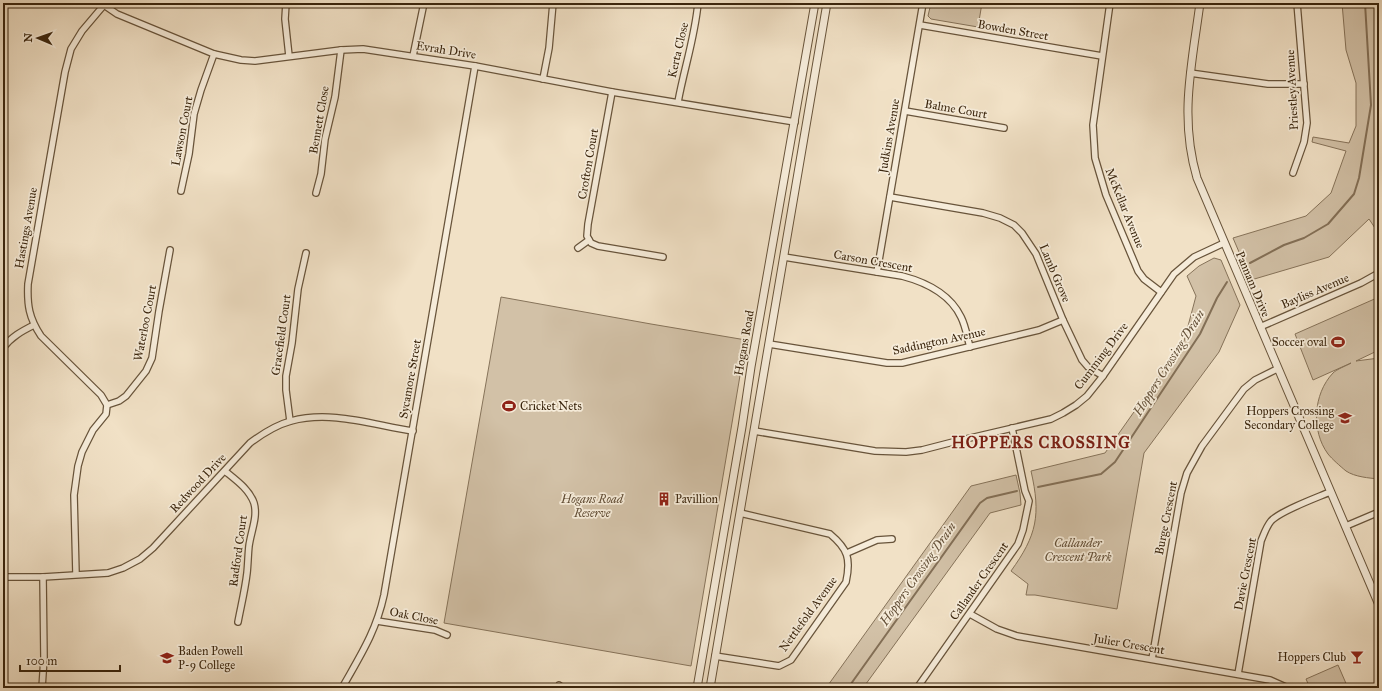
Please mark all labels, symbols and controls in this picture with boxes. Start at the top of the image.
street label: Bowden Street [976,17,1050,43]
north arrow [18,18,58,58]
street label: Kerta Close [665,21,691,79]
text: N [22,32,35,43]
street label: Evrah Drive [415,38,477,62]
street label: Priestley Avenue [1283,49,1301,131]
street label: Bennett Close [306,85,332,155]
street label: Lawson Court [168,94,196,167]
street label: Balme Court [924,97,989,122]
street label: Judkins Avenue [875,98,903,176]
street label: Crofton Court [575,127,601,201]
street label: McKellar Avenue [1103,166,1147,250]
street label: Hastings Avenue [12,186,41,270]
street label: Lamb Grove [1036,242,1074,304]
street label: Carson Crescent [832,247,914,275]
street label: Pannam Drive [1233,249,1273,319]
street label: Bayliss Avenue [1279,270,1351,312]
street label: Waterloo Court [131,283,159,362]
street label: Gracefield Court [268,293,294,376]
water label: Hoppers Crossing Drain [1129,307,1208,420]
street label: Hogans Road [731,309,758,377]
street label: Cumming Drive [1071,320,1132,393]
street label: Saddington Avenue [891,324,987,359]
sports icon: Soccer oval [1330,334,1346,350]
place label: Soccer oval [1272,335,1328,349]
street label: Sycamore Street [396,337,424,420]
sports icon: Cricket Nets [501,398,517,414]
place label: Cricket Nets [520,399,582,413]
place label: Hoppers Crossing Secondary College [1244,404,1334,433]
school or university icon: Hoppers Crossing Secondary College [1337,410,1353,426]
district label: HOPPERS CROSSING [951,433,1131,452]
street label: Redwood Drive [167,451,229,515]
street label: Burge Crescent [1152,479,1181,556]
building icon: Pavillion [656,491,672,507]
park label: Hogans Road Reserve [560,492,624,520]
place label: Pavillion [675,492,719,506]
street label: Radford Court [226,514,250,588]
water label: Hoppers Crossing Drain [876,519,960,630]
park label: Callander Crescent Park [1044,536,1112,564]
street label: Davie Crescent [1231,536,1259,612]
street label: Callander Crescent [947,539,1012,623]
street label: Nettlefold Avenue [776,574,840,654]
street label: Oak Close [388,604,440,628]
street label: Julier Crescent [1090,630,1167,658]
place label: Baden Powell P-9 College [178,644,244,673]
scale bar [20,647,120,673]
bar icon: Hoppers Club [1349,649,1365,665]
school or university icon: Baden Powell P-9 College [159,650,175,666]
place label: Hoppers Club [1278,650,1346,664]
text: 100 m [26,654,57,668]

